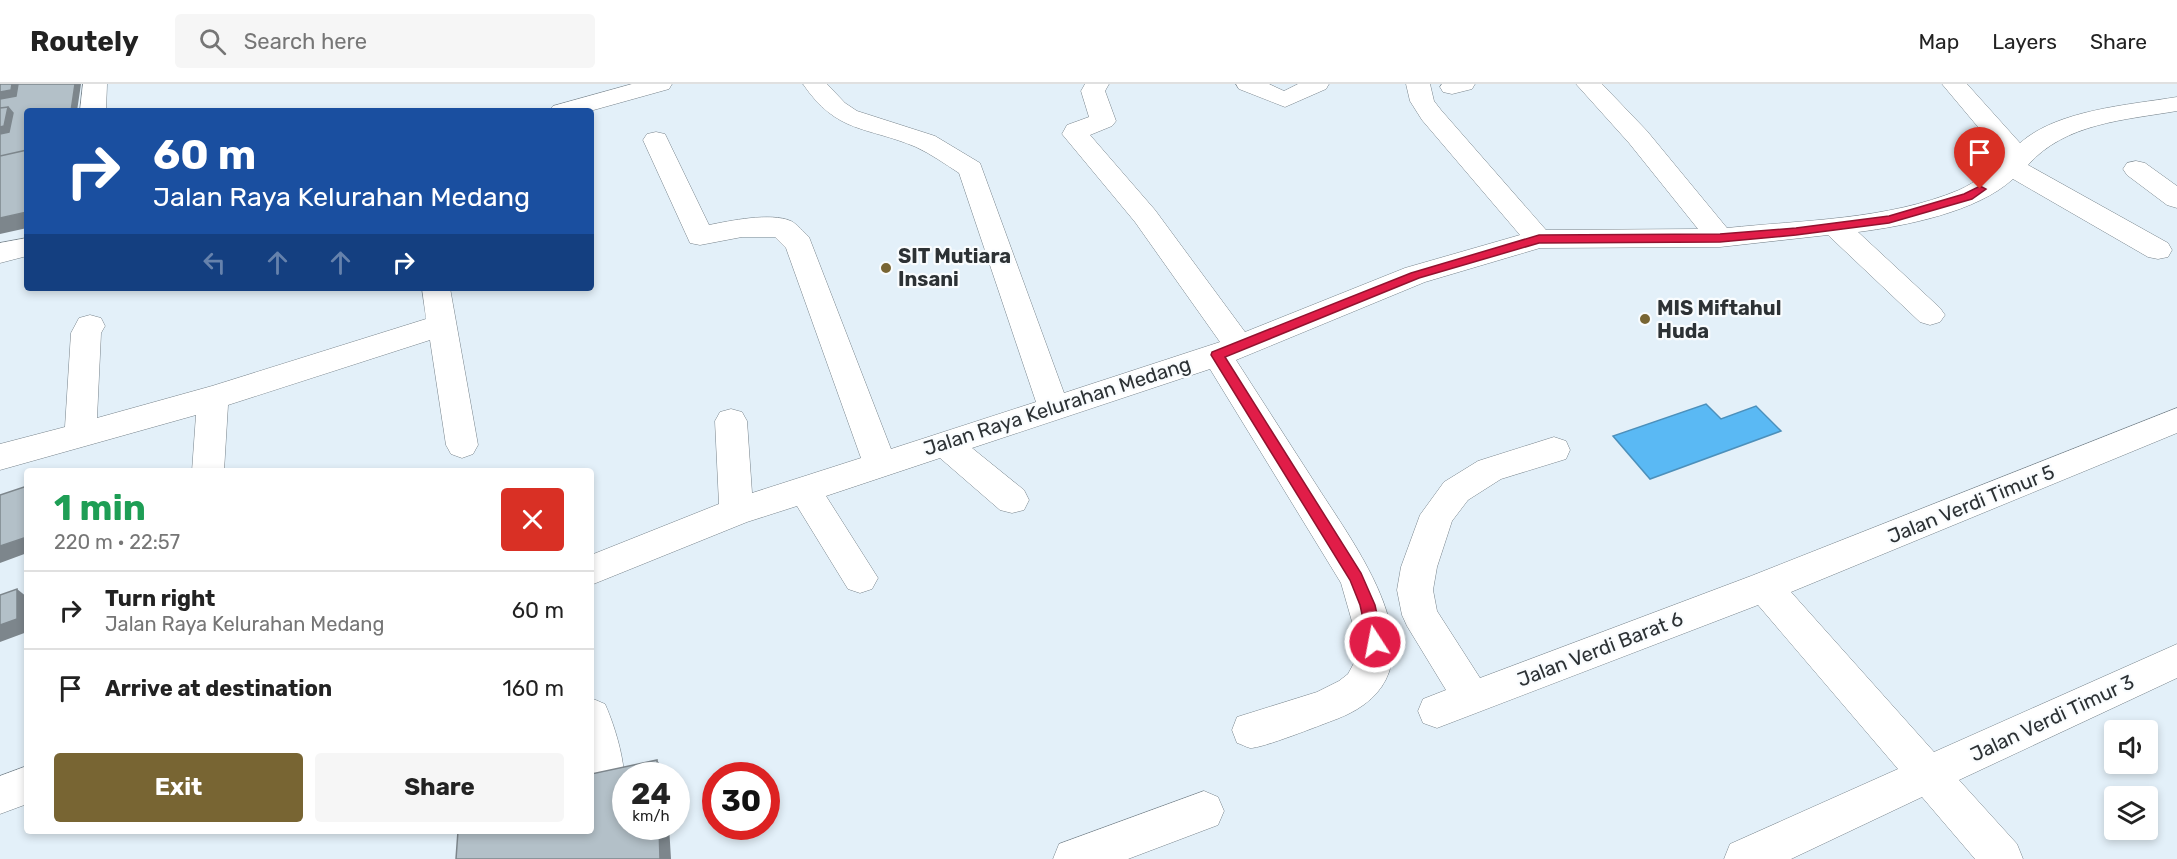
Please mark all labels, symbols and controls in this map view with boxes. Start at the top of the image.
search box [175,14,595,68]
text: Routely [30,25,139,58]
icon: search [196,25,229,58]
text: Search here [244,28,367,55]
text: Map [1918,29,1959,54]
text: Layers [1992,29,2057,54]
text: Share [2090,29,2147,54]
pin [1954,127,2005,189]
text: 60 m [153,130,256,180]
icon: right [54,132,132,210]
icon: arrive [1963,136,1996,169]
text: Jalan Raya Kelurahan Medang [153,181,530,213]
place label: SIT Mutiara Insani [898,244,1011,291]
icon: left [198,246,231,279]
icon: ahead [261,246,294,279]
icon: ahead [324,246,357,279]
icon: right [387,246,420,279]
marker: SIT Mutiara Insani [879,261,893,275]
place label: MIS Miftahul Huda [1657,296,1781,343]
marker: MIS Miftahul Huda [1638,312,1652,326]
street label: Jalan Raya Kelurahan Medang [920,351,1194,461]
street label: Jalan Verdi Timur 5 [1884,460,2058,548]
text: 1 min [54,486,146,529]
button: close [501,488,564,551]
text: 220 m · 22:57 [54,530,180,554]
text: Turn right [105,585,215,612]
icon: right [54,594,87,627]
text: 60 m [512,597,564,624]
street label: Jalan Verdi Barat 6 [1514,606,1686,692]
position arrow [1343,610,1407,674]
text: Jalan Raya Kelurahan Medang [105,612,384,636]
street label: Jalan Verdi Timur 3 [1966,669,2138,767]
icon: arrive [54,672,87,705]
text: Arrive at destination [105,675,332,702]
text: 160 m [502,675,564,702]
map controls [2104,720,2158,840]
button: sound [2104,720,2158,774]
button: Exit [54,753,303,822]
button: Share [315,753,564,822]
speed limit sign: 30 [702,762,780,840]
text: 24 [631,776,671,812]
button: layers [2104,786,2158,840]
text: km/h [632,807,670,825]

